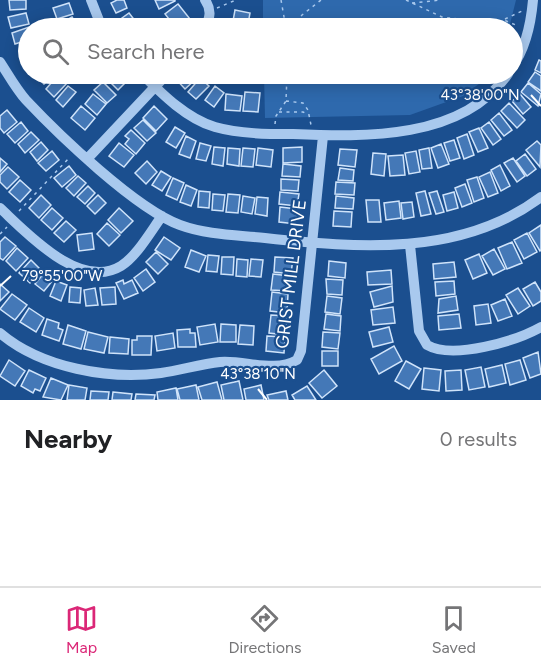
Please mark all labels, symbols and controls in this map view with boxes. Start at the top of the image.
search box [18,18,523,84]
icon: search [39,35,72,68]
text: Search here [87,38,205,65]
text: 43°38'00"N [440,86,520,104]
street label: GRIST MILL DRIVE [271,198,311,350]
text: 79°55'00"W [22,267,103,285]
text: 43°38'10"N [220,365,296,383]
text: Nearby [24,423,112,455]
text: 0 results [440,427,517,451]
tab: Map [65,602,98,657]
tab: Directions [228,602,301,657]
tab: Saved [432,602,476,657]

